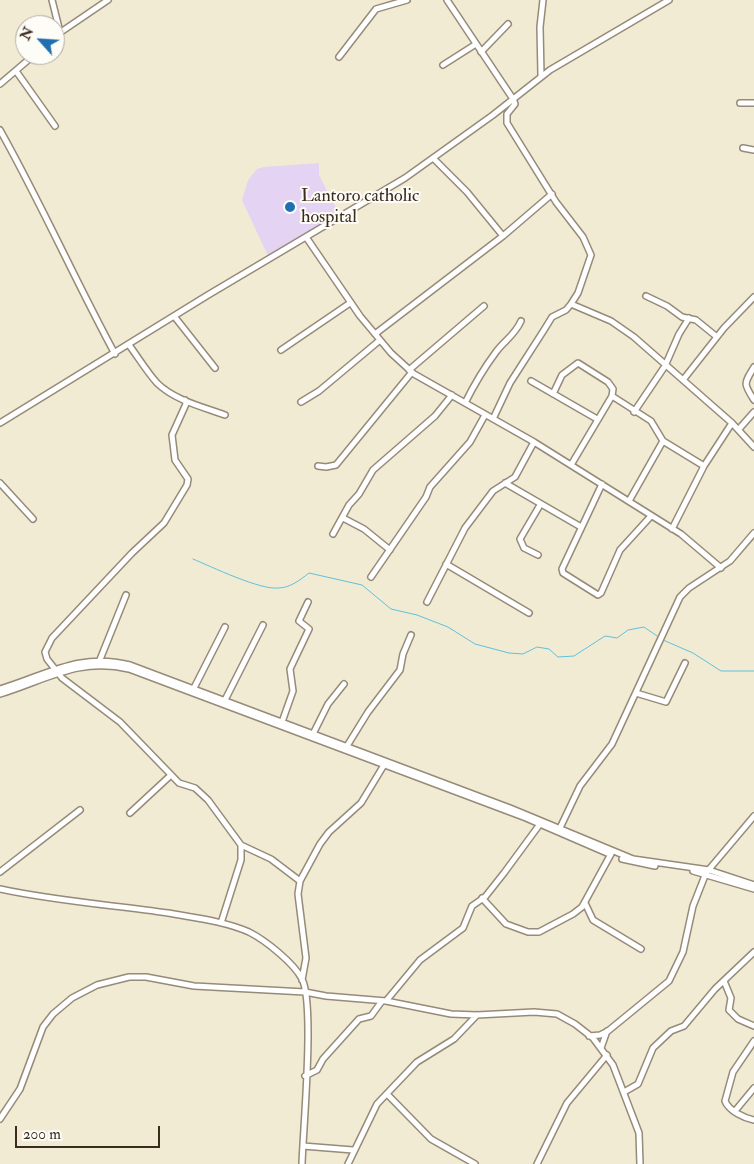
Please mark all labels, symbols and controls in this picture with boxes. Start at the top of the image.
north arrow [15,15,65,65]
text: N [17,24,37,43]
place label: Lantoro catholic hospital [301,186,419,228]
marker: Lantoro catholic hospital [283,200,297,214]
scale bar [18,1116,162,1148]
text: 200 m [23,1125,61,1144]

